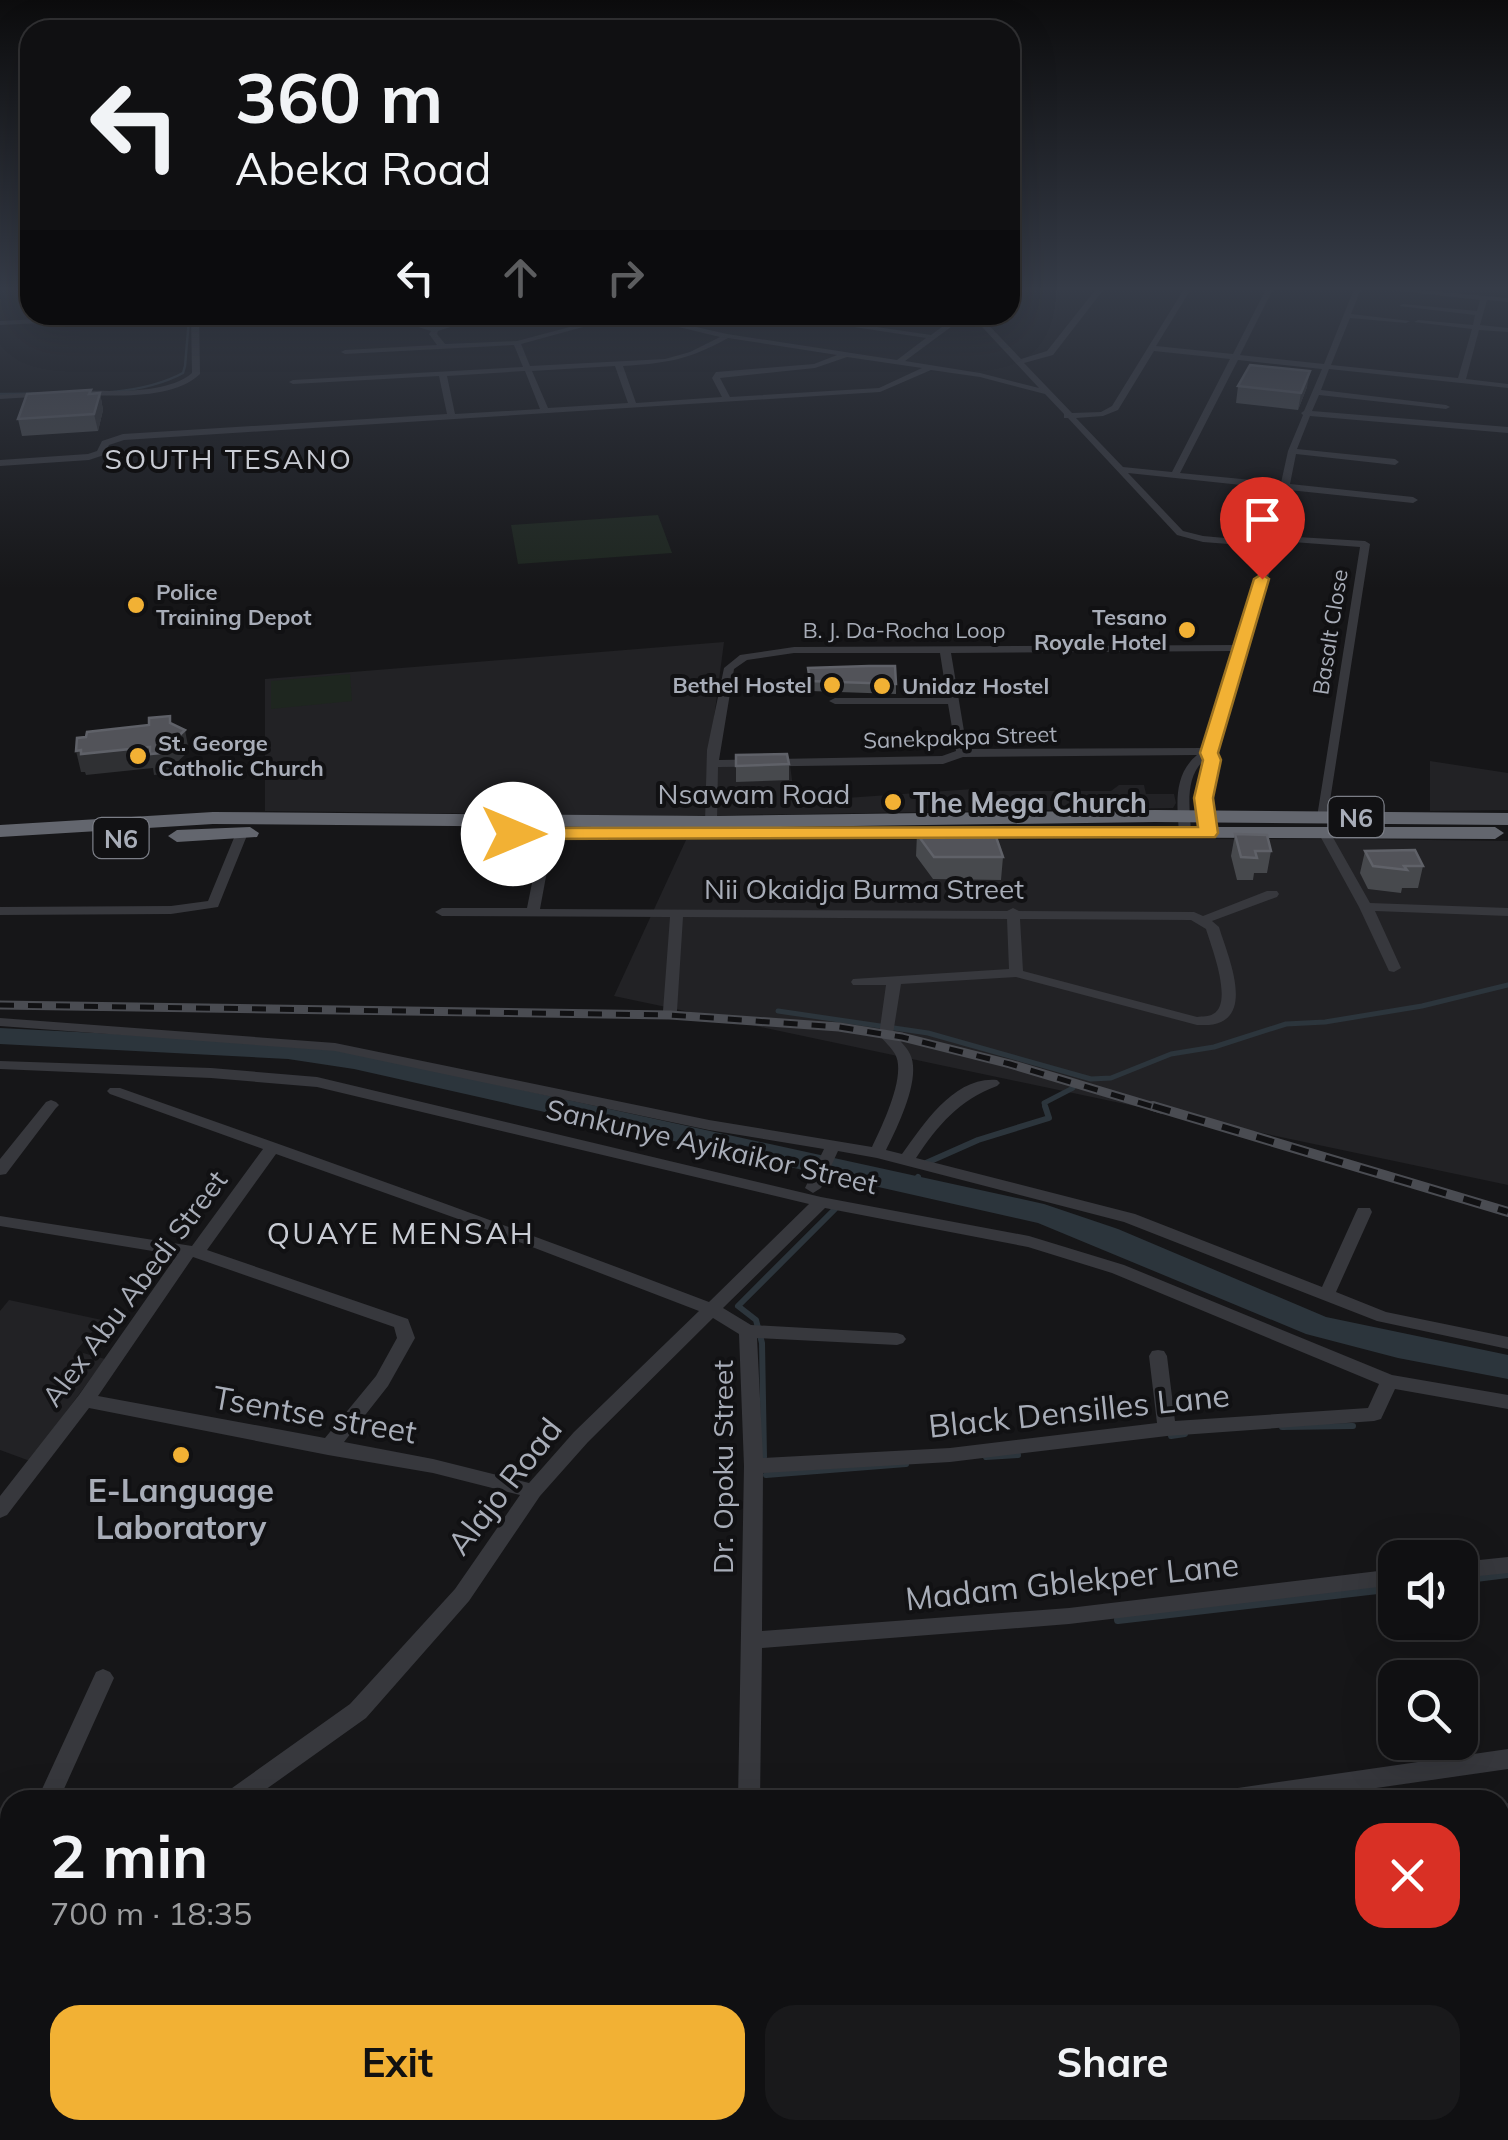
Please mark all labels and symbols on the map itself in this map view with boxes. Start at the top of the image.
district label: SOUTH TESANO [105,441,353,476]
pin [1220,477,1305,580]
street label: Basalt Close [1306,567,1354,697]
place label: Police Training Depot [156,578,312,631]
marker: Police Training Depot [125,594,147,616]
place label: Tesano Royale Hotel [1034,603,1167,656]
street label: B. J. Da-Rocha Loop [803,616,1005,644]
marker: Tesano Royale Hotel [1176,619,1198,641]
place label: Bethel Hostel [672,671,812,699]
place label: Unidaz Hostel [902,672,1049,700]
marker: Bethel Hostel [821,674,843,696]
marker: Unidaz Hostel [871,675,893,697]
street label: Sanekpakpa Street [863,720,1058,754]
place label: St. George Catholic Church [158,729,324,782]
marker: St. George Catholic Church [127,745,149,767]
street label: Nsawam Road [658,776,850,811]
position arrow [461,782,565,886]
place label: The Mega Church [913,785,1147,820]
marker: The Mega Church [882,791,904,813]
road number: N6 [1328,797,1384,837]
road number: N6 [94,818,148,858]
street label: Nii Okaidja Burma Street [704,871,1024,906]
street label: Sankunye Ayikaikor Street [543,1091,881,1201]
street label: Alex Abu Abedi Street [34,1163,234,1413]
district label: QUAYE MENSAH [267,1214,535,1252]
street label: Dr. Opoku Street [705,1360,740,1574]
street label: Black Densilles Lane [927,1374,1231,1446]
street label: Tsentse street [210,1376,420,1452]
street label: Alajo Road [438,1409,570,1563]
marker: E-Language Laboratory [170,1444,192,1466]
place label: E-Language Laboratory [88,1470,274,1547]
street label: Madam Gblekper Lane [903,1544,1241,1618]

